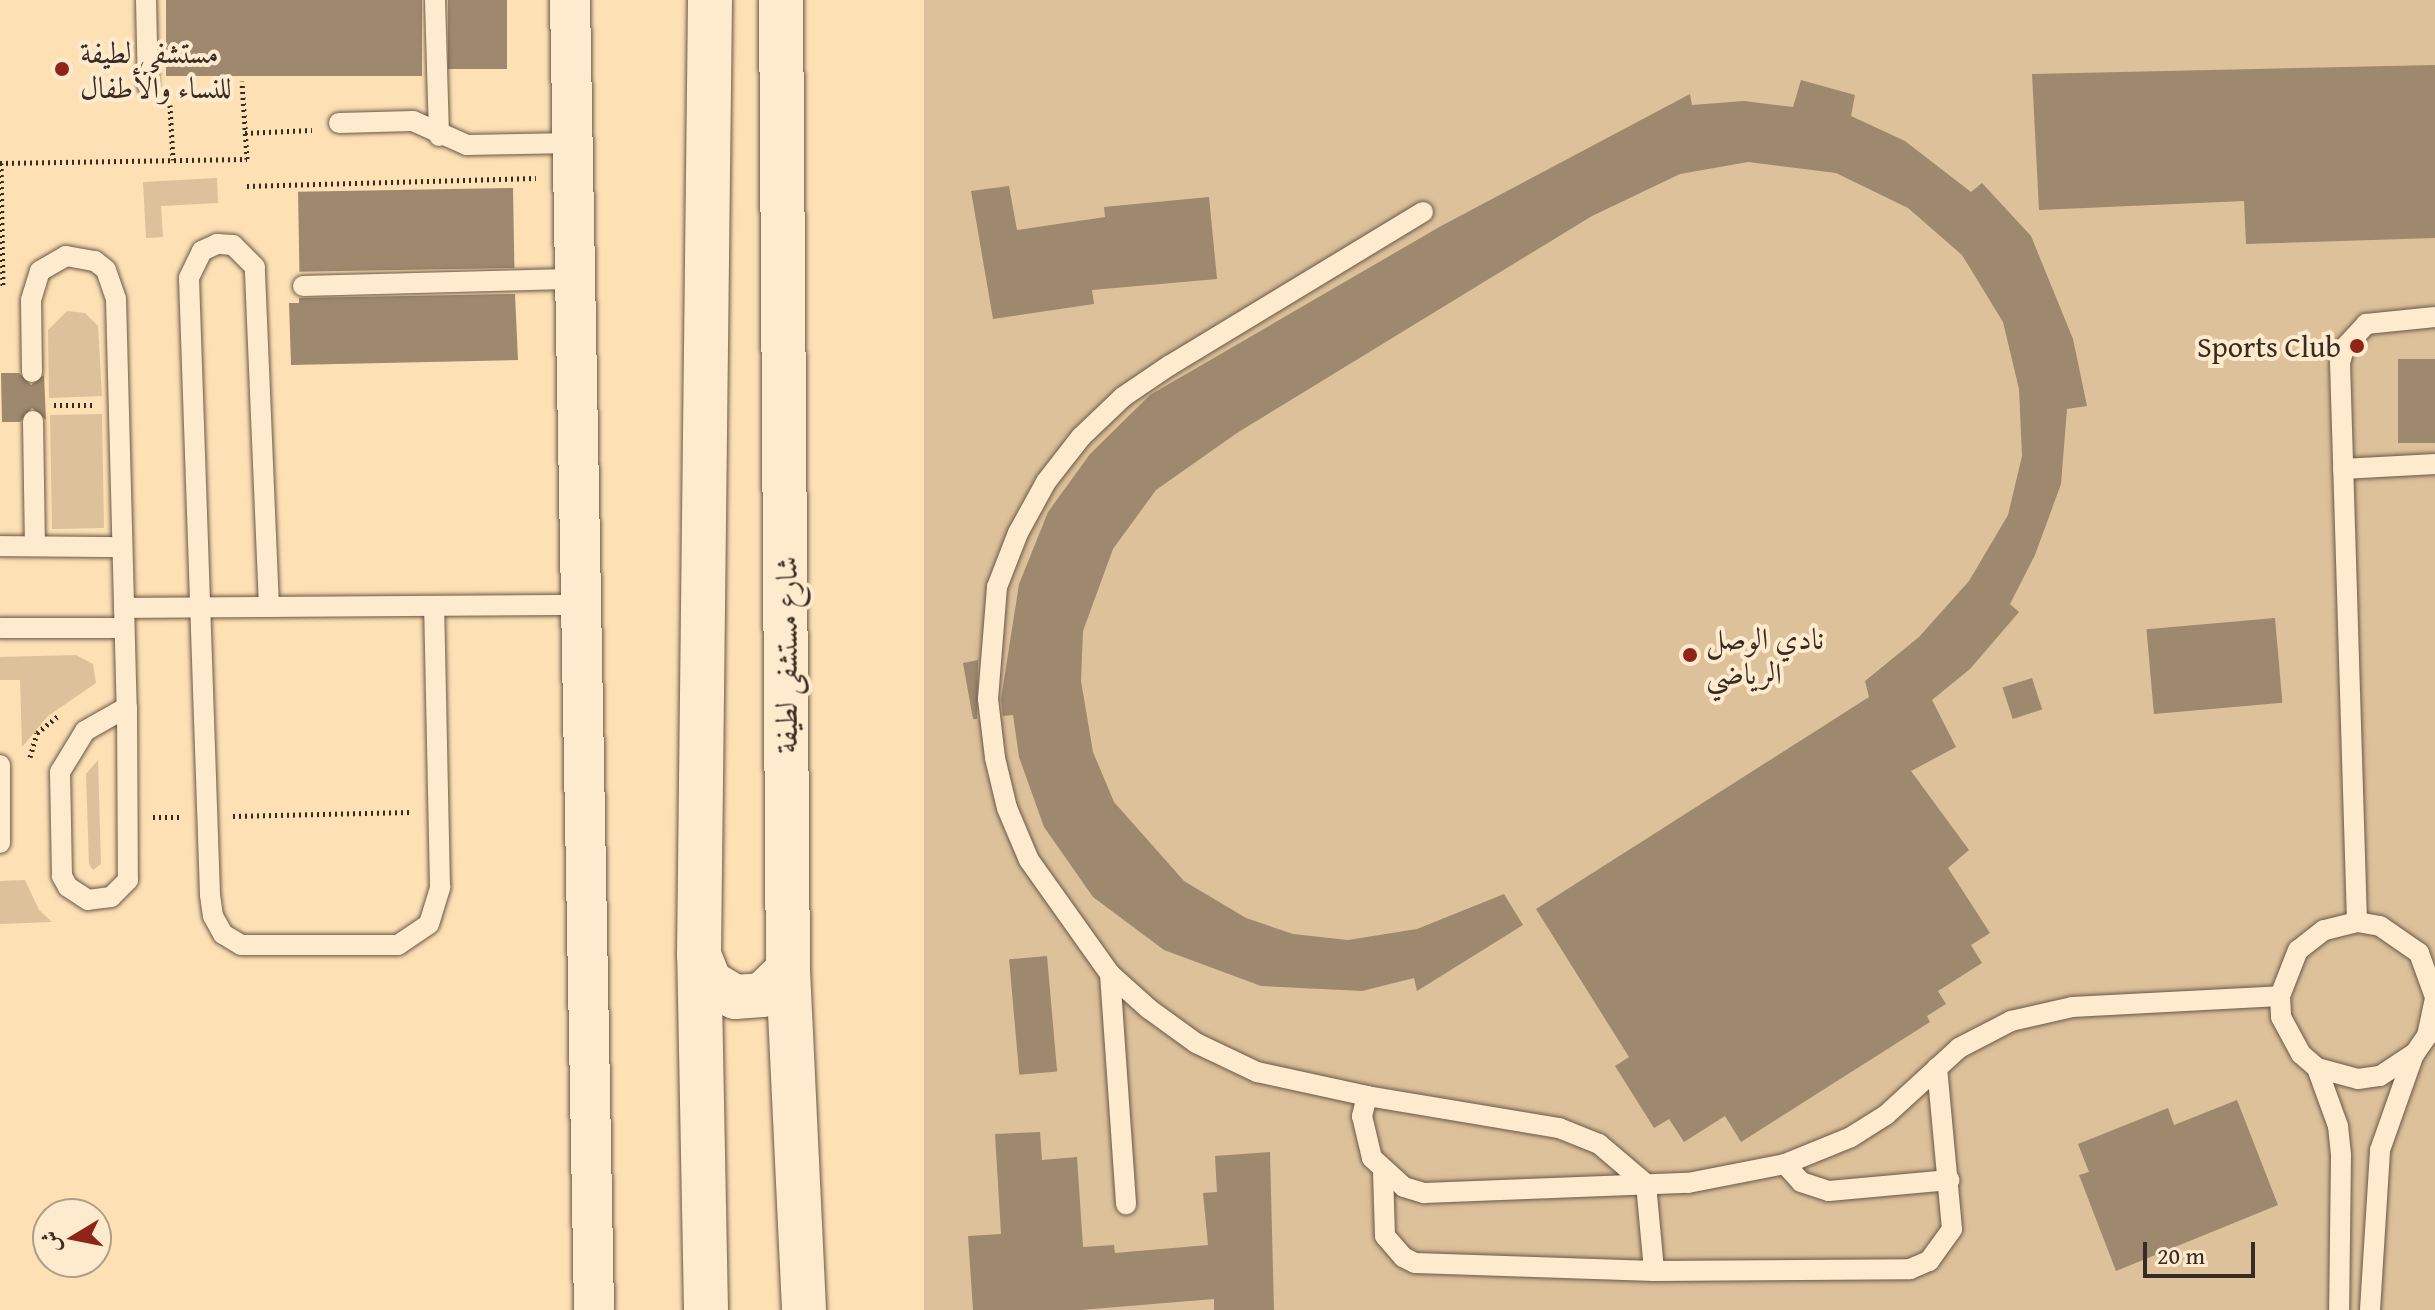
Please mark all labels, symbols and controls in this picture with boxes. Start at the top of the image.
place label: مستشفى لطيفة للنساء والأطفال [80,34,232,104]
marker: مستشفى لطيفة للنساء والأطفال [51,58,73,80]
place label: Sports Club [2197,328,2341,364]
marker: Sports Club [2348,337,2366,355]
street label: شارع مستشفى لطيفة [768,556,804,754]
place label: نادي الوصل الرياضي [1706,620,1824,690]
marker: نادي الوصل الرياضي [1681,646,1699,664]
north arrow [32,1198,112,1278]
scale bar [2147,1226,2259,1276]
text: ش [33,1228,68,1255]
text: 20 m [2157,1238,2205,1273]

